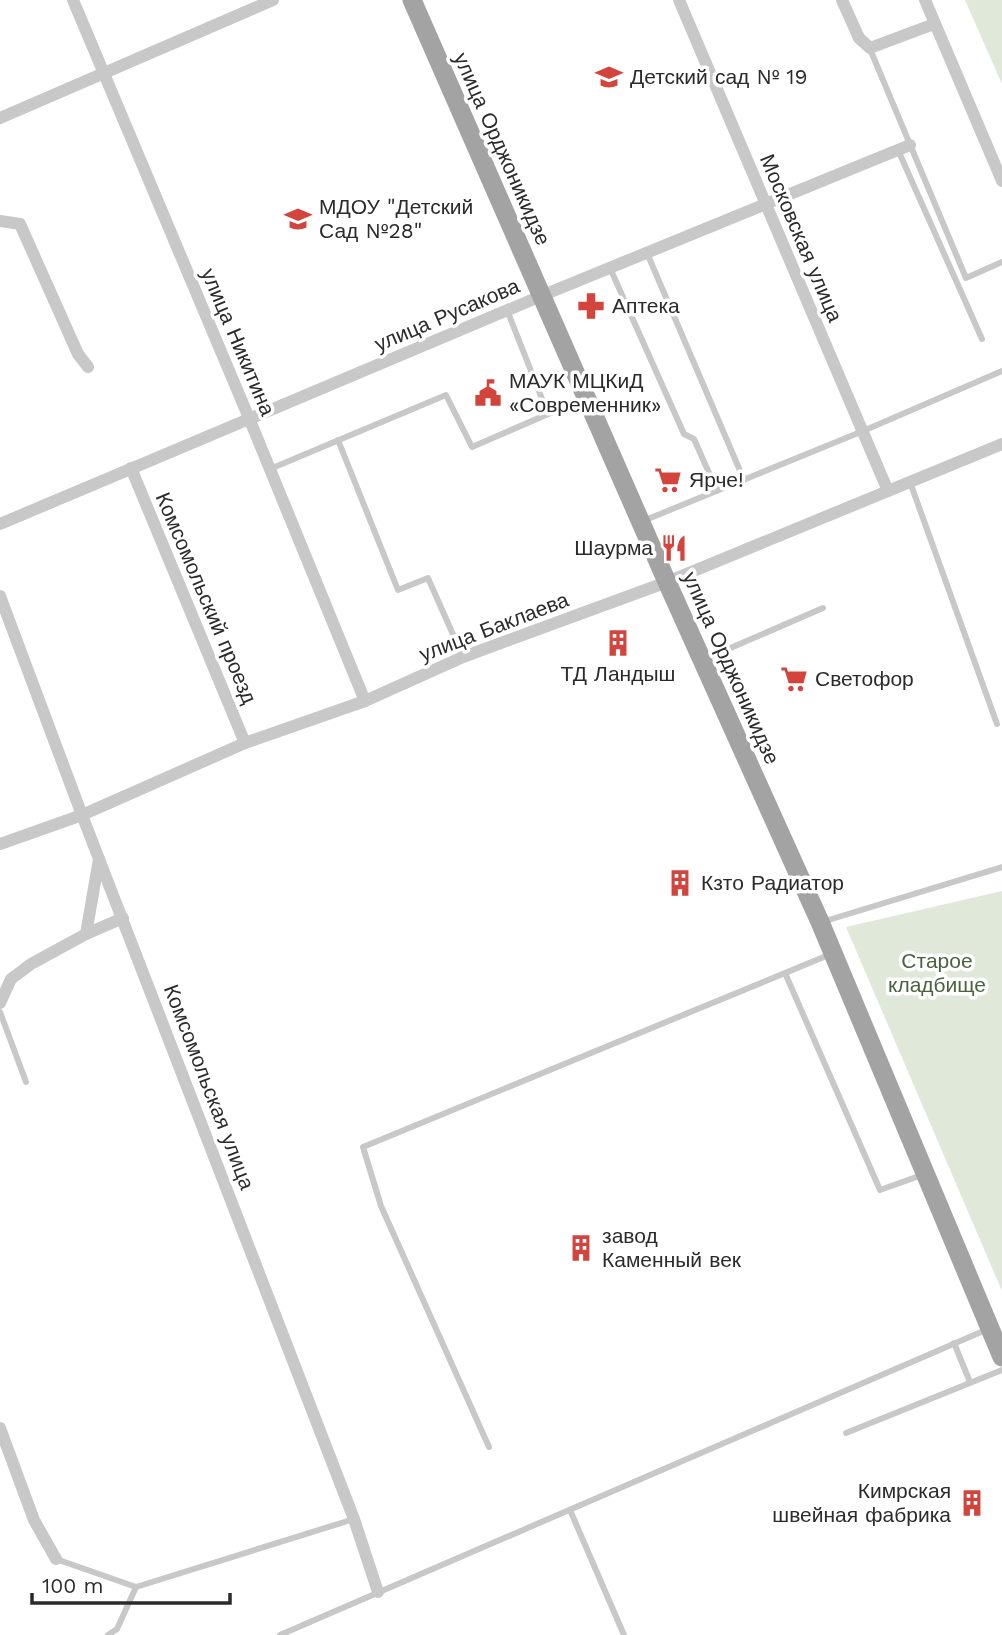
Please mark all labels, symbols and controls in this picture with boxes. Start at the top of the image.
street label: улица Орджоникидзе [449,49,556,249]
school or university icon: Детский сад № 19 [594,62,624,92]
place label: Детский сад № 19 [630,64,807,89]
street label: Московская улица [755,150,848,326]
place label: МДОУ "Детский Сад №28" [319,194,473,243]
school or university icon: МДОУ "Детский Сад №28" [283,204,313,234]
street label: улица Никитина [196,265,281,419]
street label: улица Русакова [371,273,523,356]
pharmacy icon: Аптека [576,291,606,321]
place label: Аптека [612,293,680,318]
place label: МАУК МЦКиД «Современник» [509,368,661,417]
public building icon: МАУК МЦКиД «Современник» [473,378,503,408]
supermarket icon: Ярче! [653,465,683,495]
place label: Ярче! [689,467,744,492]
street label: Комсомольский проезд [151,488,262,707]
restaurant icon: Шаурма [659,533,689,563]
place label: Шаурма [574,535,653,560]
street label: улица Орджоникидзе [678,568,785,768]
street label: улица Баклаева [416,586,572,667]
building icon: ТД Ландыш [603,628,633,658]
place label: ТД Ландыш [561,661,675,686]
supermarket icon: Светофор [779,664,809,694]
place label: Светофор [815,666,914,691]
building icon: Кзто Радиатор [665,868,695,898]
place label: Кзто Радиатор [701,870,844,895]
park label: Старое кладбище [888,948,986,997]
street label: Комсомольская улица [159,981,260,1193]
place label: завод Каменный век [602,1223,742,1272]
building icon: завод Каменный век [566,1233,596,1263]
place label: Кимрская швейная фабрика [772,1478,951,1527]
building icon: Кимрская швейная фабрика [957,1488,987,1518]
scale bar [32,1562,229,1606]
text: 100 m [42,1573,104,1598]

